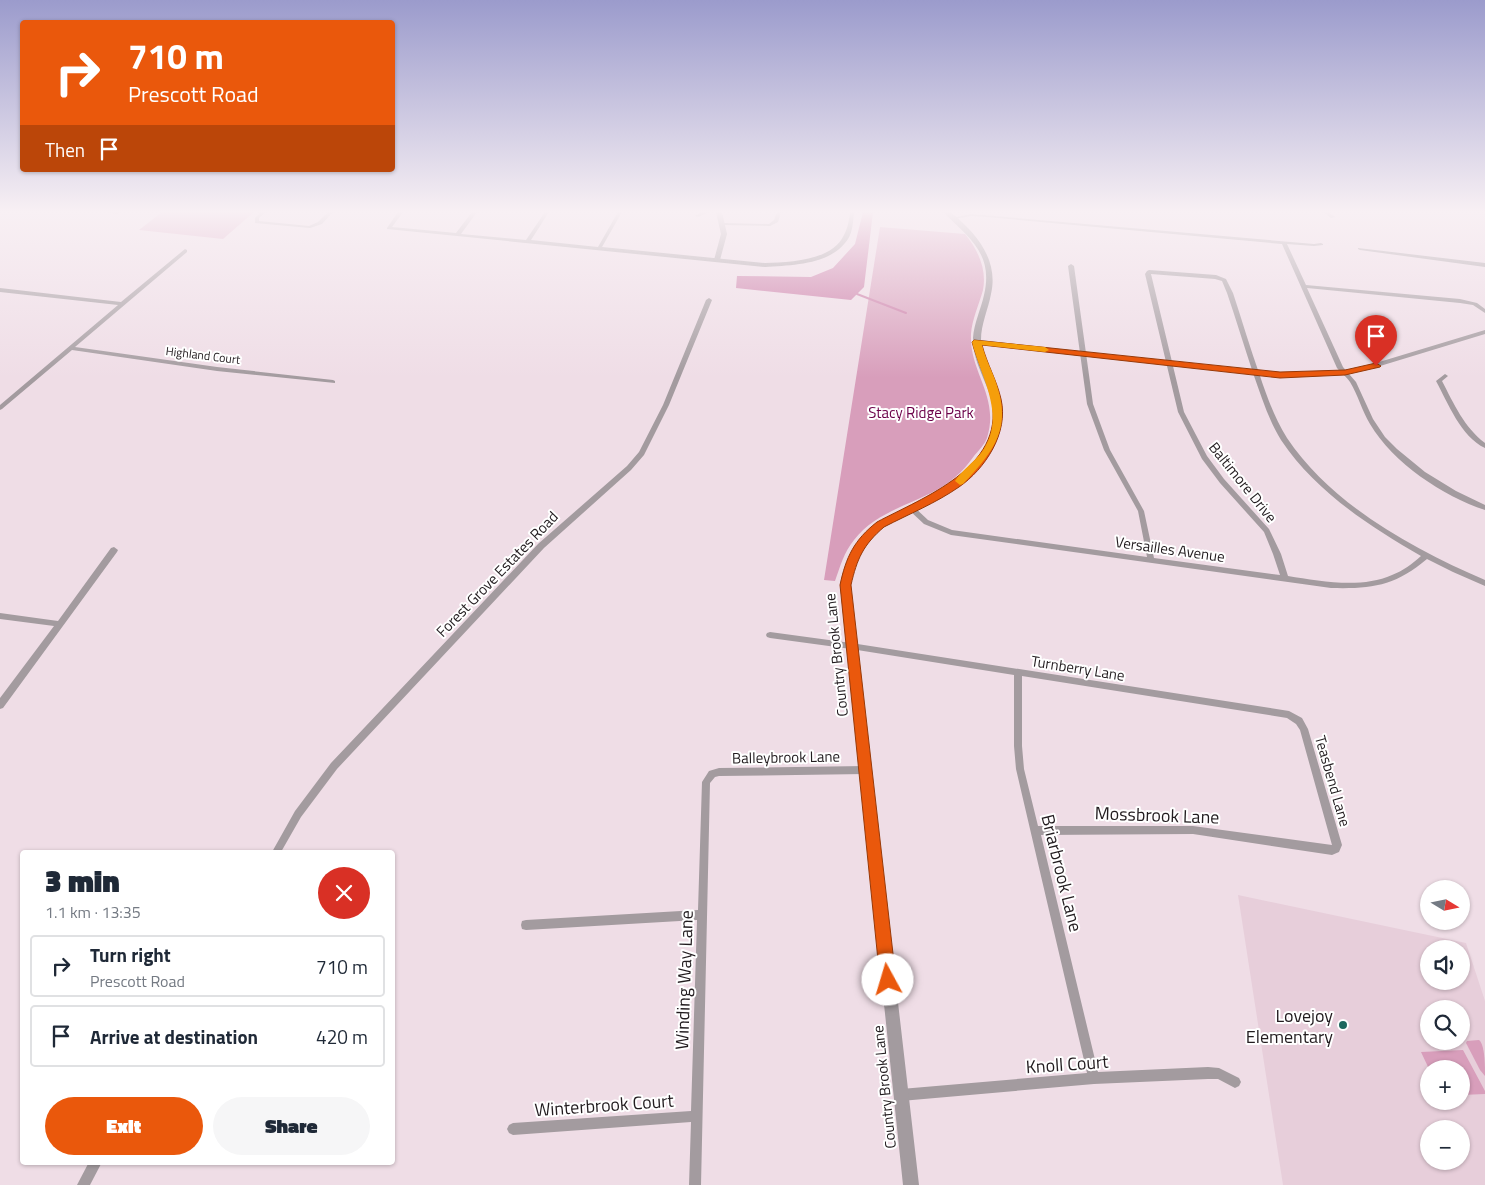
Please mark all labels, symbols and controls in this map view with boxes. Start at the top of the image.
text: 710 m [128,29,224,83]
icon: right [45,40,110,105]
text: Prescott Road [128,77,259,111]
text: Then [45,135,85,164]
icon: arrive [95,135,123,163]
pin [1355,315,1397,366]
icon: arrive [1362,322,1390,350]
street label: Highland Court [165,341,242,369]
park label: Stacy Ridge Park [868,401,974,424]
street label: Baltimore Drive [1203,437,1283,527]
street label: Forest Grove Estates Road [431,506,563,642]
street label: Versailles Avenue [1114,530,1226,568]
street label: Country Brook Lane [818,592,854,718]
street label: Turnberry Lane [1030,649,1126,687]
street label: Teasbend Lane [1309,733,1357,829]
street label: Balleybrook Lane [732,745,840,769]
street label: Mossbrook Lane [1094,799,1220,831]
street label: Briarbrook Lane [1034,812,1090,934]
text: 3 min [45,858,120,904]
button: close [318,867,370,919]
north arrow [1420,880,1470,930]
map controls [1420,880,1470,1170]
text: 1.1 km · 13:35 [45,900,141,924]
street label: Winding Way Lane [668,910,700,1050]
text: Turn right [90,940,171,969]
button: sound [1420,940,1470,990]
icon: right [47,952,75,980]
text: 710 m [316,952,368,981]
position arrow [861,953,913,1005]
text: Prescott Road [90,969,185,993]
button: search [1420,1000,1470,1050]
place label: Lovejoy Elementary [1246,1002,1333,1050]
marker: Lovejoy Elementary [1337,1019,1349,1031]
icon: arrive [47,1022,75,1050]
text: Arrive at destination [90,1022,258,1051]
text: 420 m [316,1022,368,1051]
street label: Country Brook Lane [866,1024,902,1150]
street label: Knoll Court [1025,1048,1110,1080]
button: + [1420,1060,1470,1110]
street label: Winterbrook Court [533,1087,675,1123]
button: Exit [45,1097,203,1155]
button: Share [213,1097,370,1155]
button: − [1420,1120,1470,1170]

